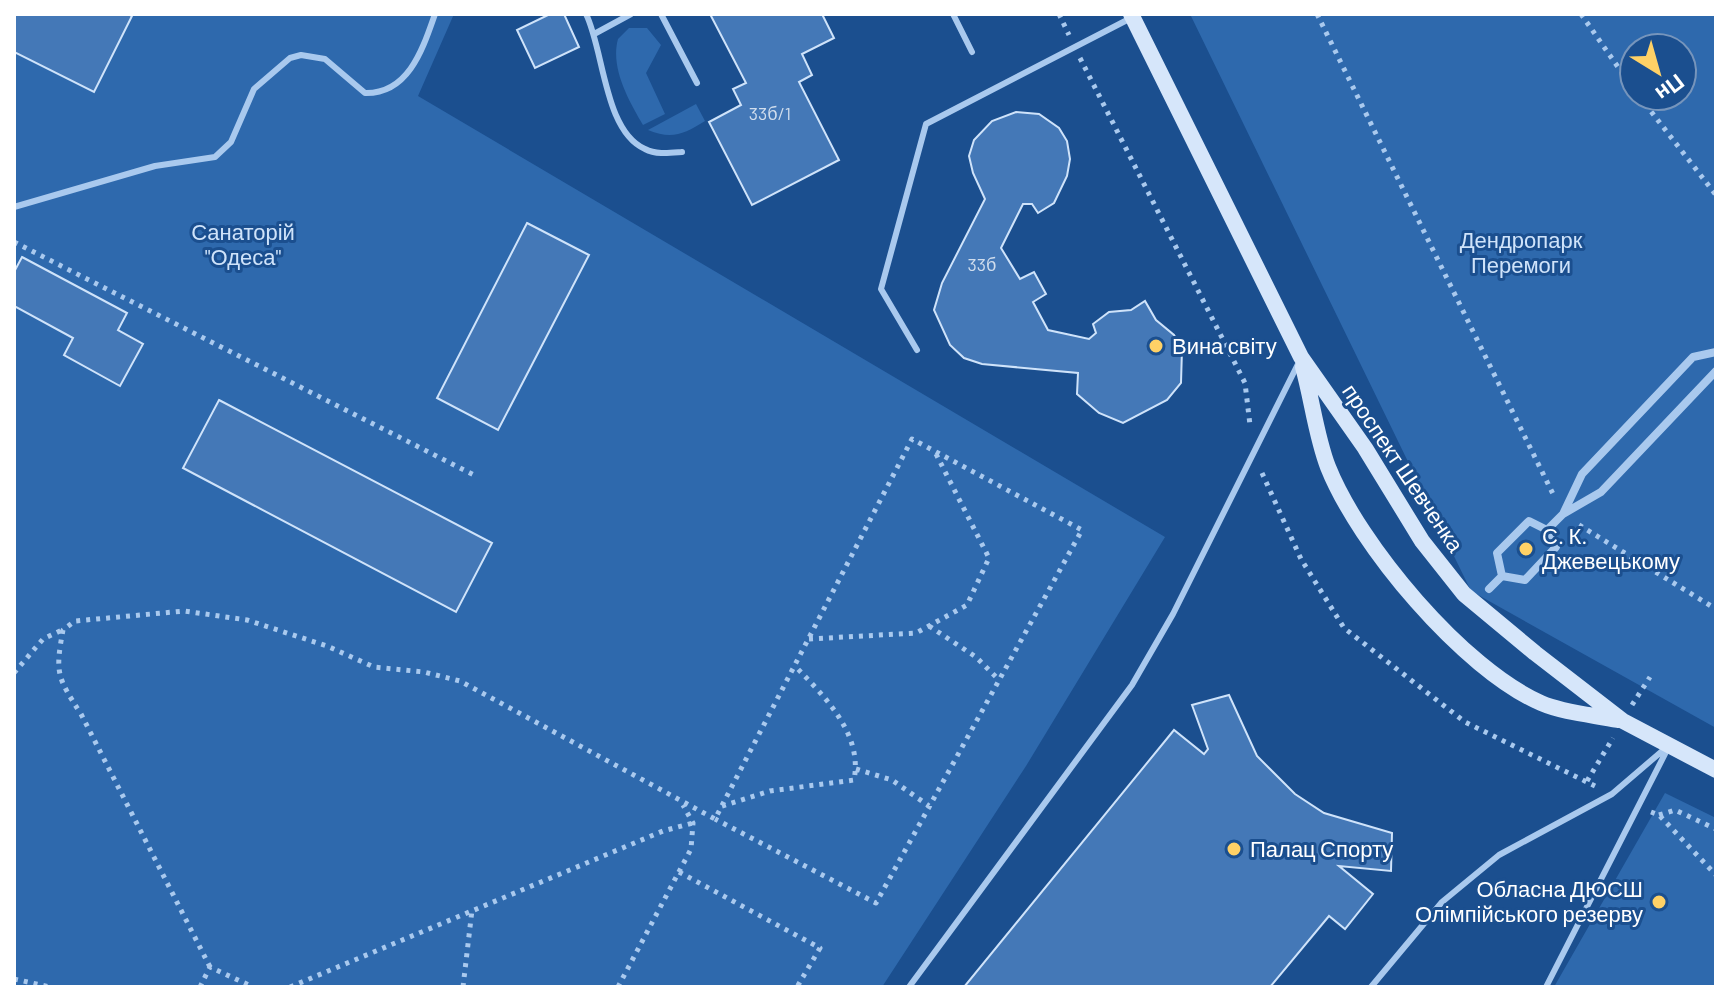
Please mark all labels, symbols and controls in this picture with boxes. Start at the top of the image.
north arrow [1618,32,1698,112]
text: Пн [1651,70,1690,108]
house number: 33б/1 [749,102,791,124]
park label: Санаторій "Одеса" [191,218,295,270]
park label: Дендропарк Перемоги [1460,226,1583,278]
house number: 33б [968,253,996,275]
place label: Вина світу [1172,332,1277,359]
marker: Вина світу [1147,337,1165,355]
street label: проспект Шевченка [1337,378,1470,558]
place label: С. К. Джевецькому [1542,522,1680,574]
marker: С. К. Джевецькому [1517,540,1535,558]
place label: Палац Спорту [1250,835,1393,862]
marker: Палац Спорту [1225,840,1243,858]
place label: Обласна ДЮСШ Олімпійського резерву [1415,875,1643,927]
marker: Обласна ДЮСШ Олімпійського резерву [1650,893,1668,911]

